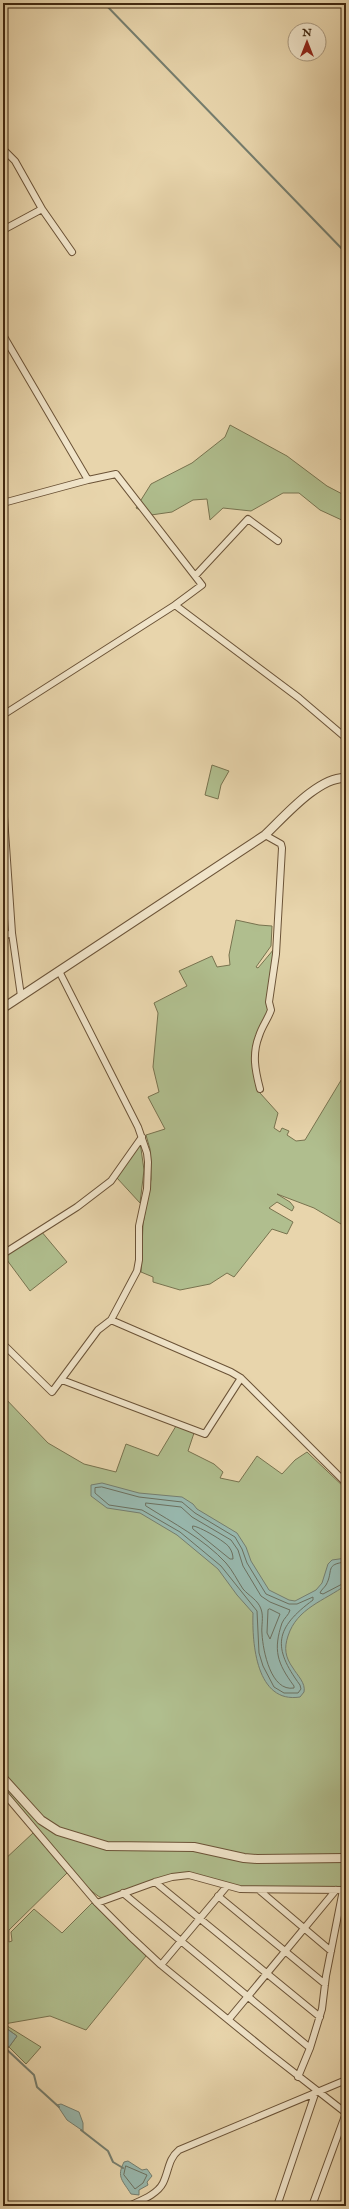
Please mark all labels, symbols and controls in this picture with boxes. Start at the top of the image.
north arrow [287,22,327,62]
text: N [301,26,312,40]

